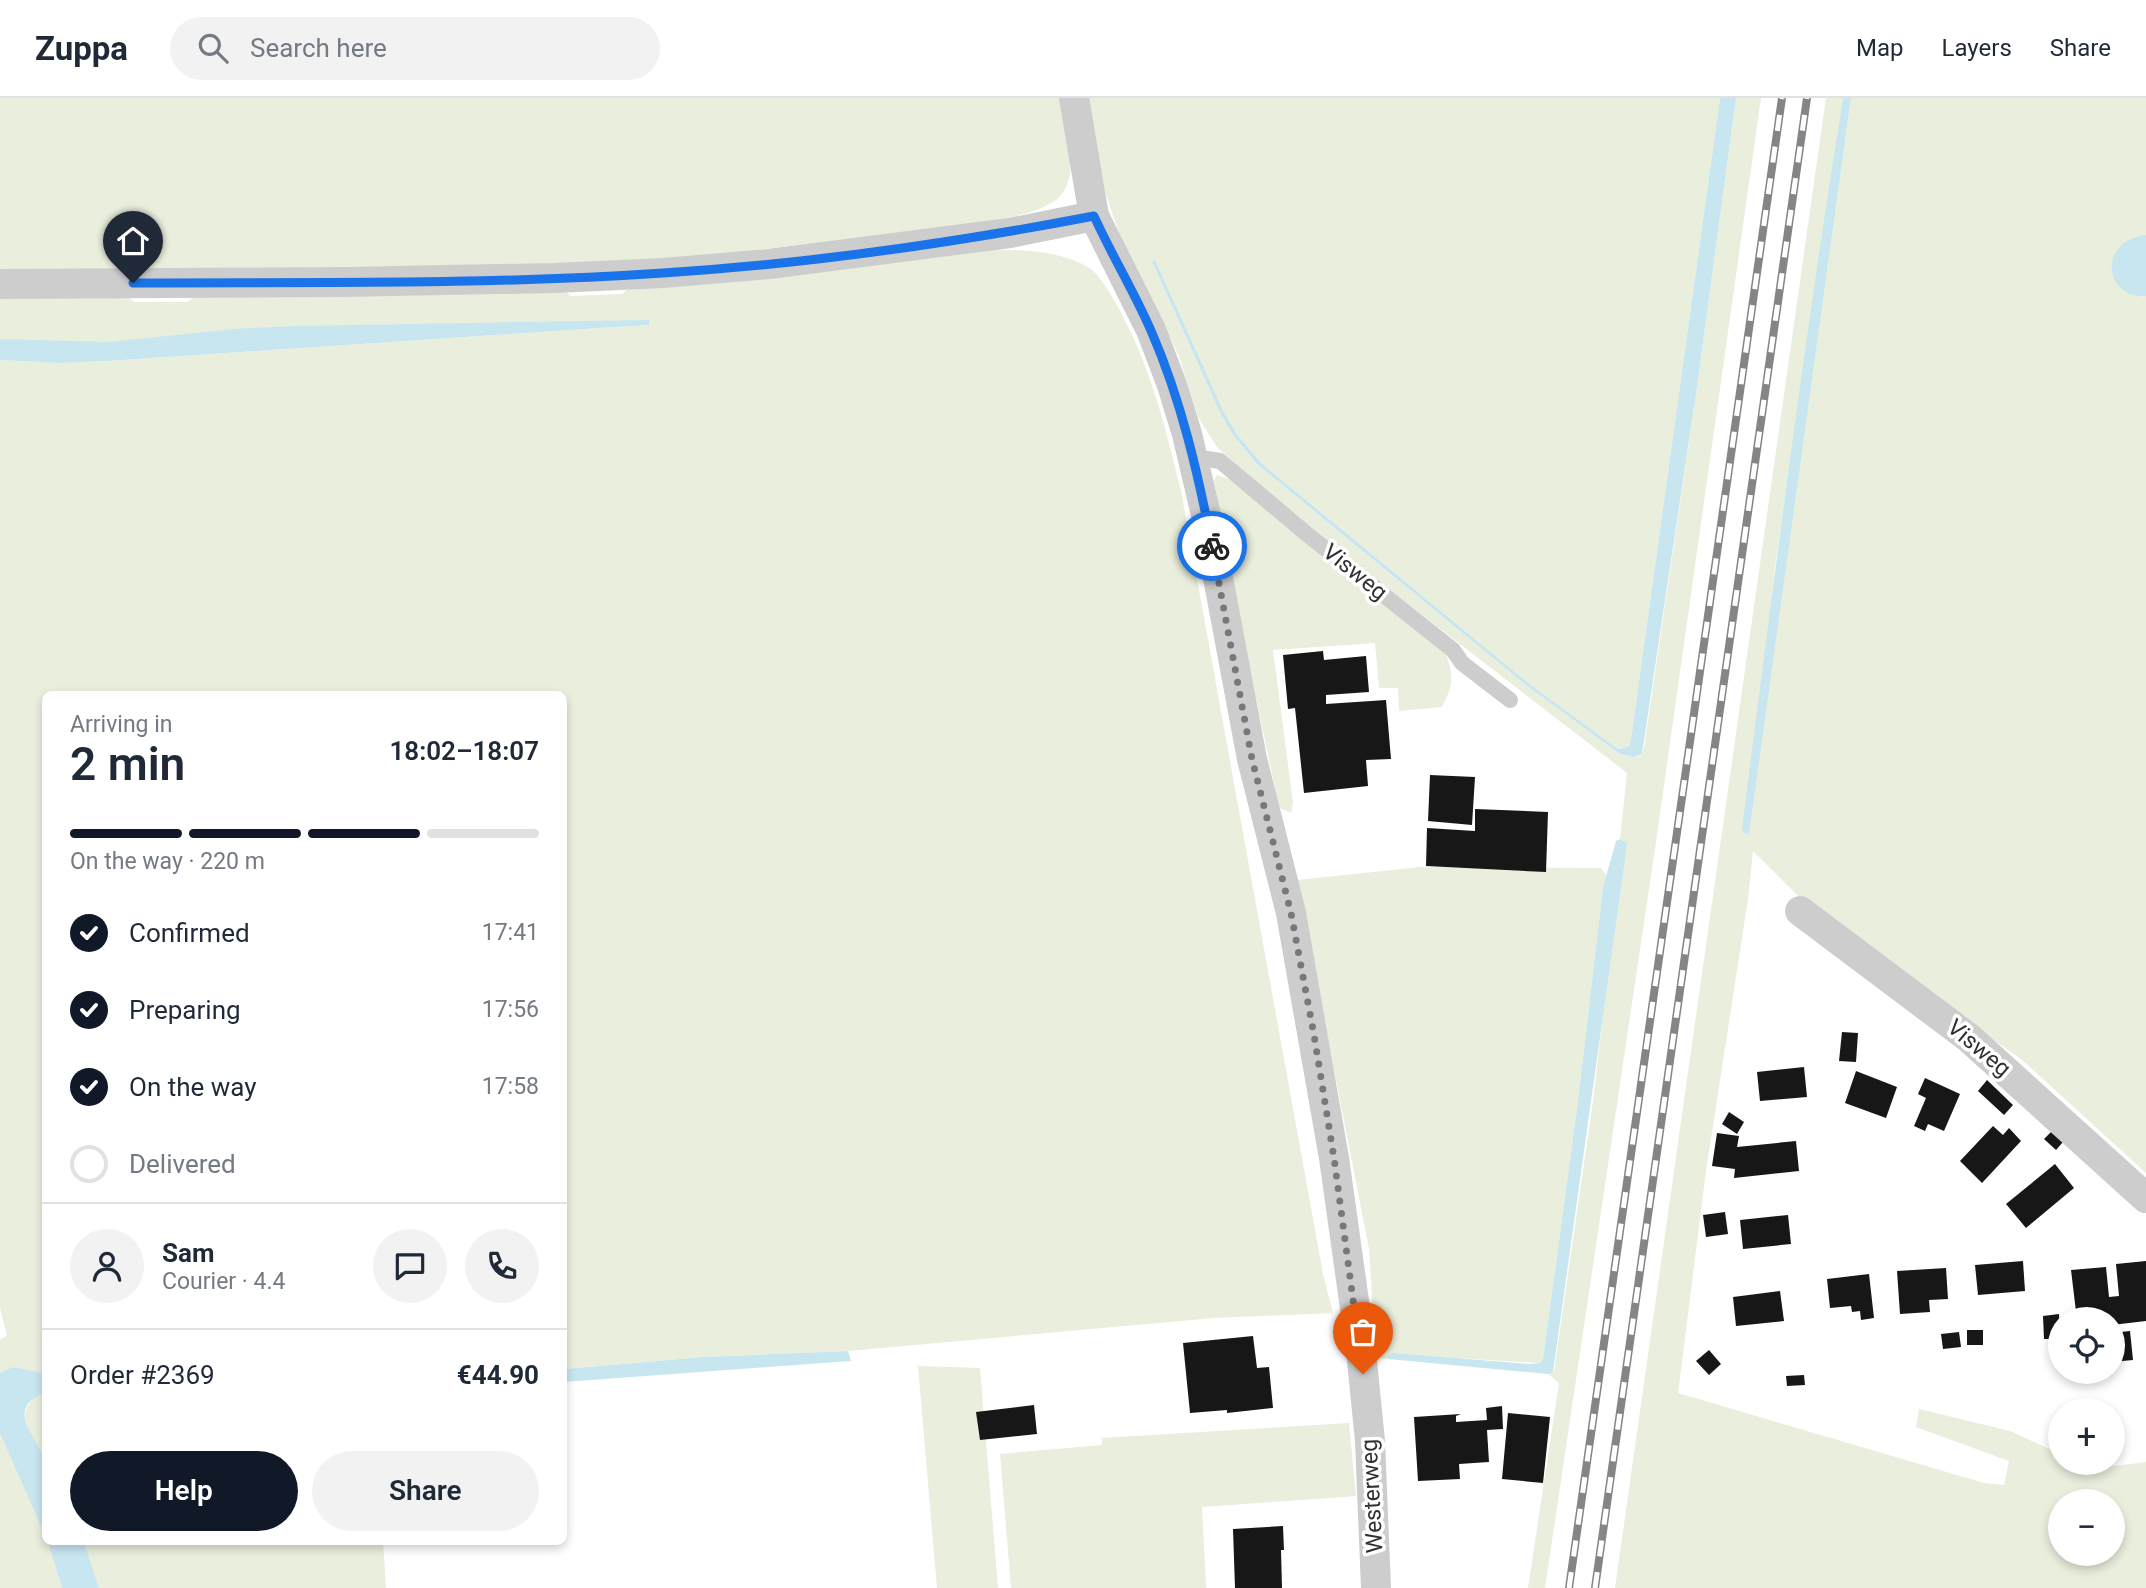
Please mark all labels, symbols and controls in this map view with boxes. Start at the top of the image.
search box [170,17,660,80]
text: Zuppa [35,29,128,68]
icon: search [194,29,232,67]
text: Search here [250,33,387,63]
text: Map [1856,34,1904,62]
text: Layers [1942,34,2012,62]
text: Share [2050,34,2111,62]
pin [103,211,163,283]
icon: home [114,222,152,260]
courier [1177,511,1247,581]
icon: bike [1193,527,1231,565]
street label: Visweg [1318,538,1392,606]
text: Arriving in [70,711,173,738]
text: 18:02–18:07 [389,736,539,766]
text: 2 min [70,737,185,791]
text: On the way · 220 m [70,848,265,875]
icon: check [70,914,108,952]
text: Confirmed [129,918,250,948]
text: 17:41 [482,919,539,946]
icon: check [70,991,108,1029]
text: Preparing [129,995,241,1025]
text: 17:56 [482,996,539,1023]
street label: Visweg [1942,1014,2016,1082]
icon: check [70,1068,108,1106]
text: On the way [129,1072,257,1102]
text: 17:58 [482,1073,539,1100]
text: Delivered [129,1149,236,1179]
button: person [70,1229,144,1303]
button: chat [373,1229,447,1303]
button: phone [465,1229,539,1303]
text: Sam [162,1238,214,1268]
text: Courier · 4.4 [162,1268,285,1295]
pin [1333,1302,1393,1374]
map controls [2048,1307,2125,1566]
button: locate [2048,1307,2125,1384]
icon: bag [1344,1313,1382,1351]
text: Order #2369 [70,1360,215,1390]
text: €44.90 [457,1360,539,1390]
button: + [2048,1398,2125,1475]
street label: Westerweg [1356,1438,1388,1554]
button: Help [70,1451,298,1531]
button: Share [312,1451,539,1531]
button: − [2048,1489,2125,1566]

